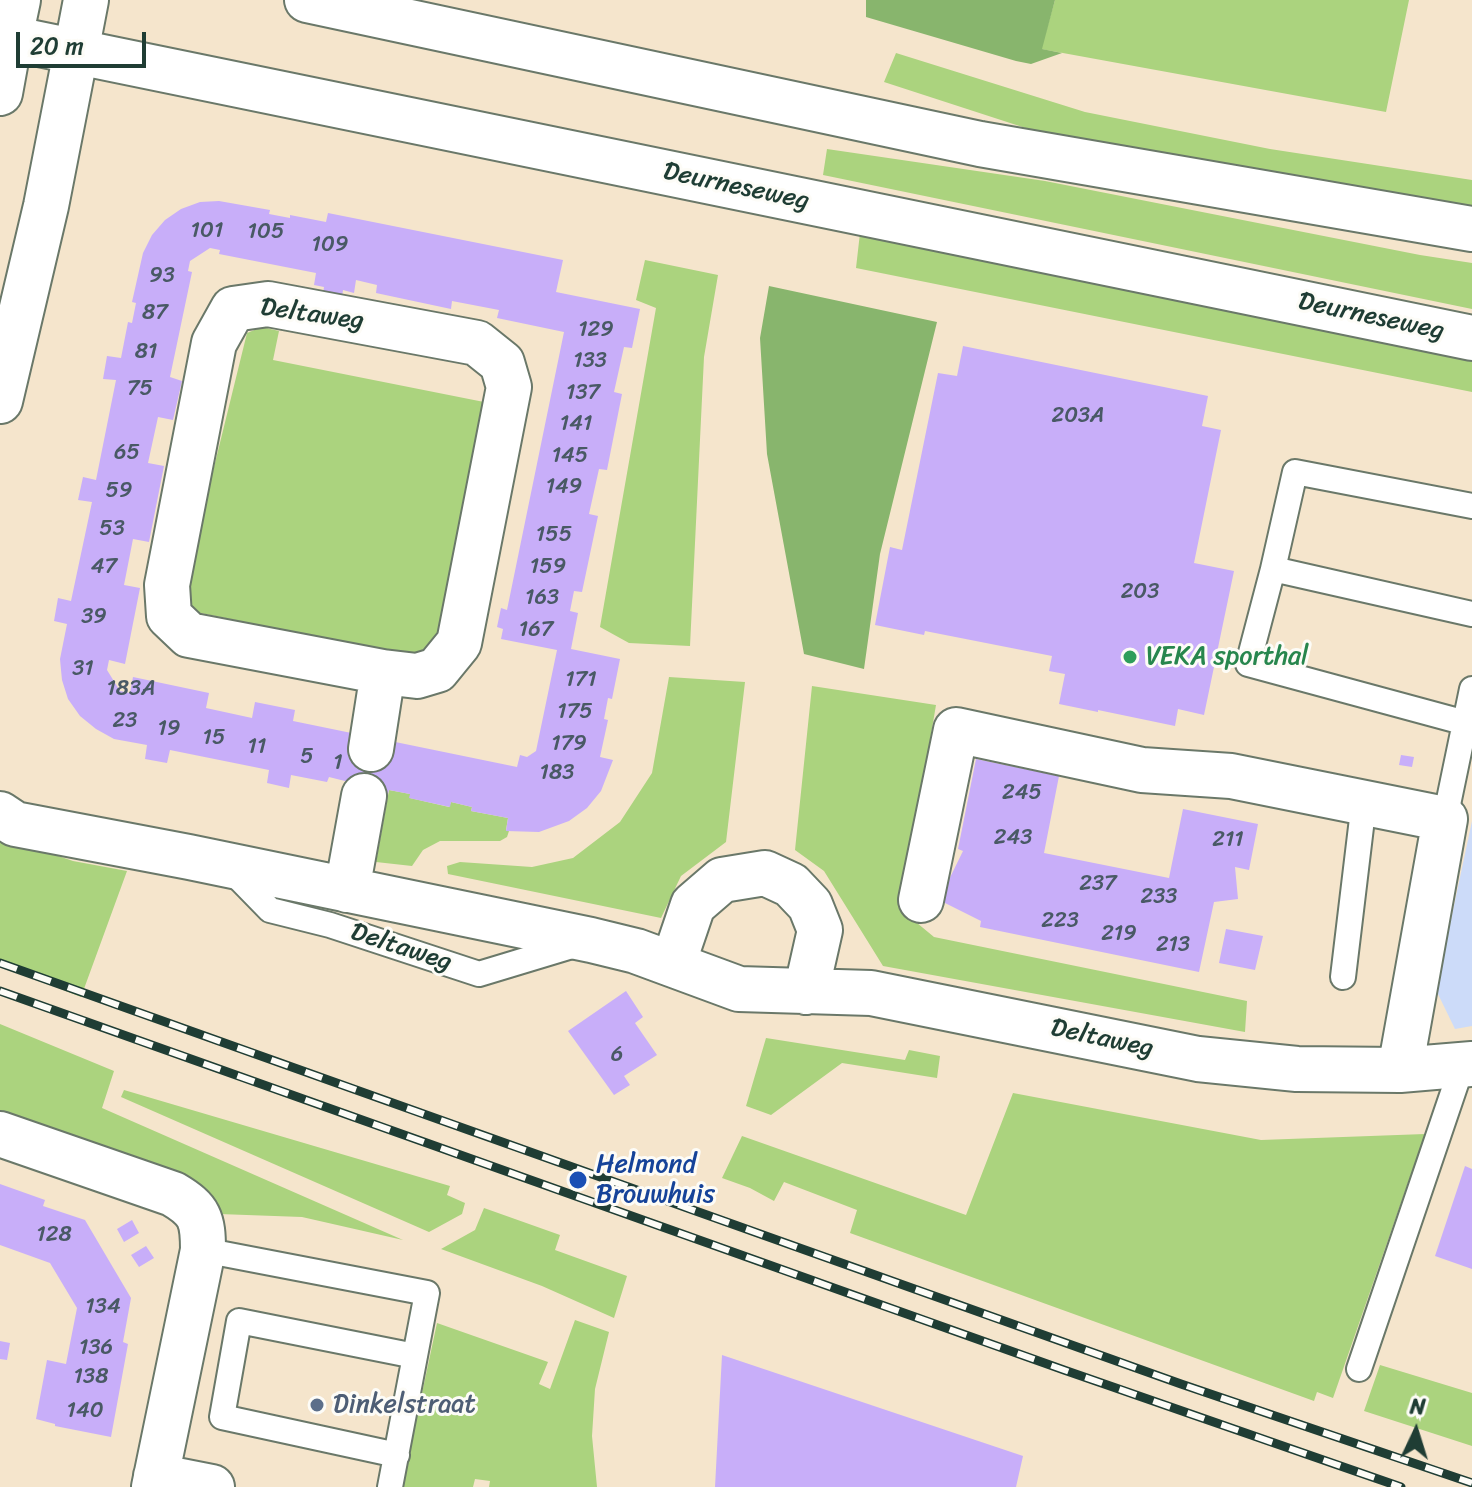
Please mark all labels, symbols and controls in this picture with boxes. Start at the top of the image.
scale bar [20,16,150,66]
text: 20 m [30,25,84,67]
street label: Deurneseweg [660,156,812,218]
house number: 101 [191,218,223,244]
house number: 105 [248,219,284,245]
house number: 109 [312,232,348,258]
house number: 93 [149,263,175,289]
street label: Deurneseweg [1295,286,1447,348]
street label: Deltaweg [258,292,366,338]
house number: 87 [142,300,168,326]
house number: 129 [578,317,614,343]
house number: 81 [135,339,157,365]
house number: 133 [573,348,607,374]
house number: 75 [127,376,153,402]
house number: 137 [566,380,600,406]
house number: 203A [1051,403,1105,429]
house number: 141 [560,411,592,437]
house number: 65 [114,440,140,466]
house number: 145 [552,443,588,469]
house number: 149 [546,474,582,500]
house number: 59 [106,478,132,504]
house number: 53 [99,516,125,542]
house number: 155 [536,522,572,548]
house number: 47 [91,554,117,580]
house number: 159 [530,554,566,580]
house number: 203 [1121,579,1159,605]
house number: 163 [525,585,559,611]
house number: 39 [81,604,107,630]
house number: 167 [519,617,553,643]
place label: VEKA sporthal [1146,641,1309,673]
marker: VEKA sporthal [1121,648,1139,666]
house number: 31 [72,656,94,682]
house number: 171 [565,667,597,693]
house number: 183A [106,676,156,702]
house number: 175 [557,699,593,725]
house number: 23 [113,708,137,734]
house number: 19 [158,716,180,742]
house number: 15 [203,725,225,751]
house number: 179 [551,731,587,757]
house number: 11 [248,734,266,760]
house number: 5 [300,744,314,770]
house number: 1 [333,750,343,776]
house number: 183 [540,760,574,786]
house number: 245 [1002,780,1042,806]
house number: 243 [994,825,1032,851]
house number: 211 [1212,827,1244,853]
house number: 237 [1079,871,1117,897]
house number: 233 [1141,884,1177,910]
house number: 223 [1041,908,1079,934]
street label: Deltaweg [347,917,455,979]
house number: 219 [1101,921,1137,947]
house number: 213 [1156,932,1190,958]
street label: Deltaweg [1048,1013,1156,1065]
house number: 6 [611,1042,623,1068]
place label: Helmond Brouwhuis [596,1149,715,1210]
marker: Helmond Brouwhuis [567,1169,589,1191]
house number: 128 [36,1222,72,1248]
house number: 134 [85,1294,121,1320]
house number: 136 [79,1335,113,1361]
house number: 138 [74,1364,108,1390]
text: N [1409,1387,1427,1427]
place label: Dinkelstraat [333,1389,476,1421]
north arrow [1376,1391,1456,1471]
marker: Dinkelstraat [308,1396,326,1414]
house number: 140 [66,1398,104,1424]

